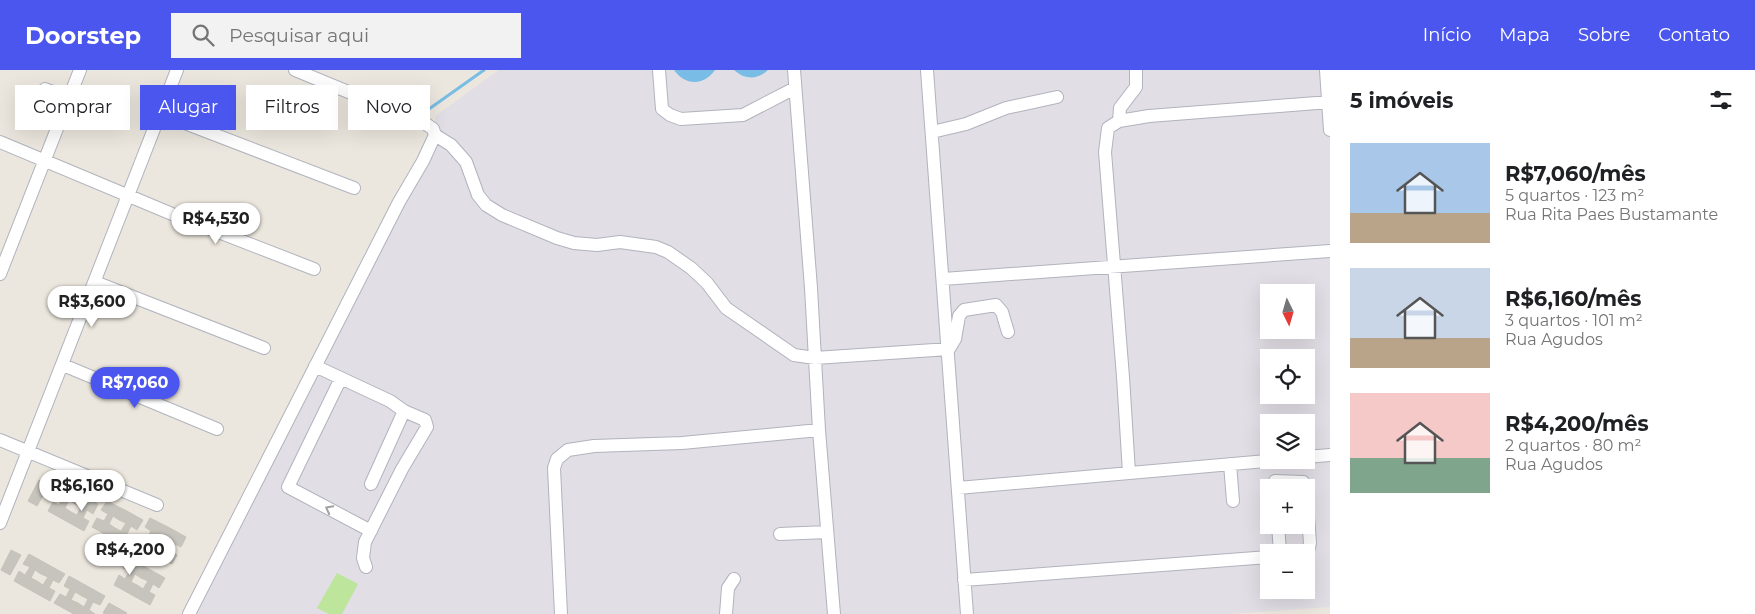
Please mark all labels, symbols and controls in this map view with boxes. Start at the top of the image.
search box [171,13,521,58]
text: Doorstep [25,21,141,50]
icon: search [189,21,217,49]
text: Pesquisar aqui [229,24,369,47]
text: Início [1423,24,1471,46]
text: Mapa [1499,24,1550,46]
text: Sobre [1578,24,1630,46]
text: Contato [1658,24,1730,46]
chip: Comprar [15,85,130,130]
chip: Alugar [140,85,236,130]
chip: Filtros [246,85,338,130]
chip: Novo [348,85,430,130]
icon: filters [1707,86,1735,114]
text: 5 imóveis [1350,88,1453,113]
text: R$7,060/mês [1505,161,1646,186]
icon: home [1390,163,1450,223]
text: 5 quartos · 123 m² [1505,186,1644,205]
pin: R$4,530 [170,202,262,245]
text: Rua Rita Paes Bustamante [1505,205,1718,224]
text: R$4,530 [182,209,250,228]
north arrow [1260,284,1315,339]
map controls [1260,284,1315,599]
pin: R$3,600 [46,286,138,328]
text: R$6,160/mês [1505,286,1641,311]
icon: home [1390,288,1450,348]
text: R$3,600 [58,292,126,311]
text: 3 quartos · 101 m² [1505,311,1643,330]
text: Rua Agudos [1505,330,1603,349]
button: locate [1260,349,1315,404]
pin: R$7,060 [89,366,181,409]
text: R$7,060 [102,373,168,392]
text: R$4,200/mês [1505,411,1649,436]
icon: home [1390,413,1450,473]
button: layers [1260,414,1315,469]
text: 2 quartos · 80 m² [1505,436,1641,455]
text: Rua Agudos [1505,455,1603,474]
pin: R$6,160 [36,470,128,512]
text: R$6,160 [50,476,114,495]
button: + [1260,479,1315,534]
one-way arrow [326,505,335,515]
pin: R$4,200 [84,534,176,576]
text: R$4,200 [96,540,165,559]
button: − [1260,544,1315,599]

